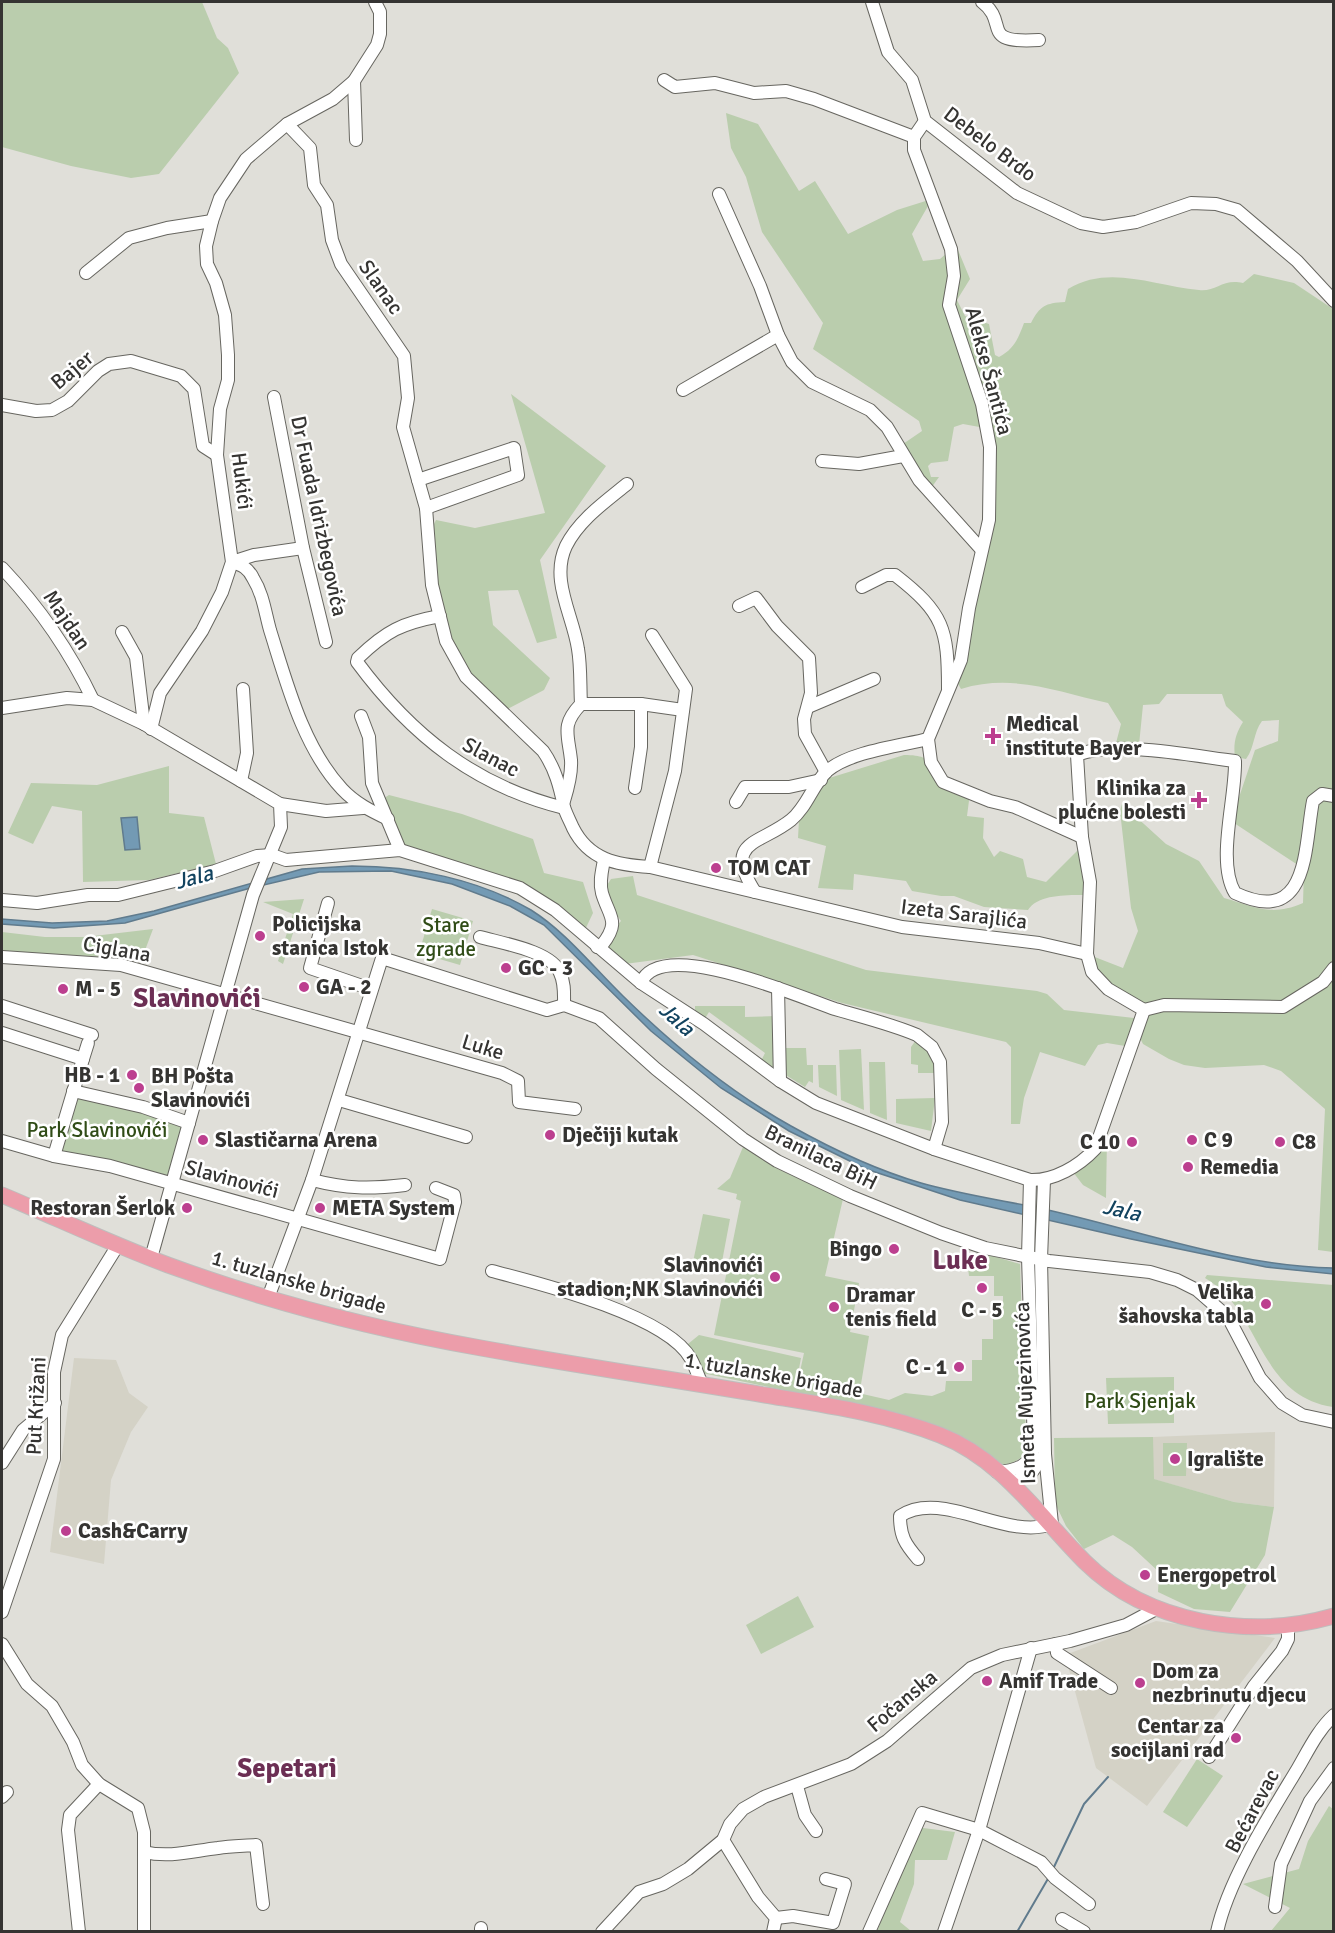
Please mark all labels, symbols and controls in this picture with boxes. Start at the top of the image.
street label: Debelo Brdo [939,101,1041,187]
street label: Slanac [353,255,409,319]
street label: Alekse Šantića [959,304,1019,438]
street label: Bajer [45,345,99,395]
street label: Dr Fuada Idrizbegovića [285,413,353,619]
street label: Hukići [226,451,258,511]
street label: Majdan [38,585,96,655]
place label: Medical institute Bayer [1006,711,1142,761]
marker: Medical institute Bayer [984,727,1002,745]
street label: Slanac [458,731,524,783]
place label: Klinika za plućne bolesti [1058,775,1186,825]
marker: Klinika za plućne bolesti [1190,791,1208,809]
place label: TOM CAT [728,855,810,881]
water label: Jala [172,859,217,895]
marker: TOM CAT [709,861,723,875]
street label: Izeta Sarajlića [899,893,1029,935]
place label: Policijska stanica Istok [272,911,389,961]
park label: Stare zgrade [416,912,476,962]
marker: Policijska stanica Istok [253,929,267,943]
street label: Ciglana [81,930,153,968]
place label: GC - 3 [518,955,573,981]
marker: GC - 3 [499,961,513,975]
place label: GA - 2 [316,974,372,1000]
place label: M - 5 [75,976,121,1002]
marker: GA - 2 [297,980,311,994]
marker: M - 5 [56,982,70,996]
district label: Slavinovići [133,982,261,1015]
water label: Jala [654,996,701,1042]
street label: Luke [459,1028,507,1066]
place label: HB - 1 [64,1062,120,1088]
place label: BH Pošta Slavinovići [151,1063,250,1113]
marker: HB - 1 [125,1068,139,1082]
marker: BH Pošta Slavinovići [132,1081,146,1095]
park label: Park Slavinovići [26,1117,168,1143]
street label: Branilaca BiH [760,1119,882,1195]
place label: Dječiji kutak [562,1122,678,1148]
place label: Slastičarna Arena [215,1127,378,1153]
place label: C 9 [1204,1127,1233,1153]
marker: Dječiji kutak [543,1128,557,1142]
place label: C 10 [1080,1129,1120,1155]
place label: C8 [1292,1129,1316,1155]
marker: Slastičarna Arena [196,1133,210,1147]
marker: C 9 [1185,1133,1199,1147]
marker: C 10 [1125,1135,1139,1149]
marker: C8 [1273,1135,1287,1149]
street label: Slavinovići [182,1154,282,1204]
place label: Remedia [1200,1154,1279,1180]
marker: Remedia [1181,1160,1195,1174]
water label: Jala [1100,1193,1144,1228]
place label: Restoran Šerlok [30,1195,175,1221]
place label: META System [332,1195,455,1221]
marker: Restoran Šerlok [180,1201,194,1215]
marker: META System [313,1201,327,1215]
place label: Bingo [829,1236,882,1262]
marker: Bingo [887,1242,901,1256]
district label: Luke [932,1244,988,1277]
street label: 1. tuzlanske brigade [209,1245,389,1319]
place label: Slavinovići stadion;NK Slavinovići [557,1252,763,1302]
marker: Slavinovići stadion;NK Slavinovići [768,1270,782,1284]
place label: Velika šahovska tabla [1119,1279,1254,1329]
marker: C - 5 [975,1281,989,1295]
place label: Dramar tenis field [845,1282,937,1332]
place label: C - 5 [961,1297,1003,1323]
marker: Velika šahovska tabla [1259,1297,1273,1311]
marker: Dramar tenis field [827,1300,841,1314]
street label: Ismeta Mujezinovića [1009,1301,1041,1485]
street label: 1. tuzlanske brigade [683,1347,865,1403]
place label: C - 1 [906,1354,947,1380]
street label: Put Križani [20,1356,52,1456]
marker: C - 1 [952,1360,966,1374]
park label: Park Sjenjak [1084,1388,1196,1414]
place label: Igralište [1187,1446,1264,1472]
marker: Igralište [1168,1452,1182,1466]
place label: Cash&Carry [78,1518,188,1544]
marker: Cash&Carry [59,1524,73,1538]
place label: Energopetrol [1157,1562,1277,1588]
marker: Energopetrol [1138,1568,1152,1582]
place label: Dom za nezbrinutu djecu [1152,1658,1306,1708]
street label: Fočanska [862,1664,942,1738]
place label: Amif Trade [999,1668,1098,1694]
marker: Amif Trade [980,1674,994,1688]
marker: Dom za nezbrinutu djecu [1133,1676,1147,1690]
place label: Centar za socijlani rad [1111,1713,1224,1763]
marker: Centar za socijlani rad [1229,1731,1243,1745]
district label: Sepetari [237,1752,337,1785]
street label: Bećarevac [1219,1764,1285,1857]

